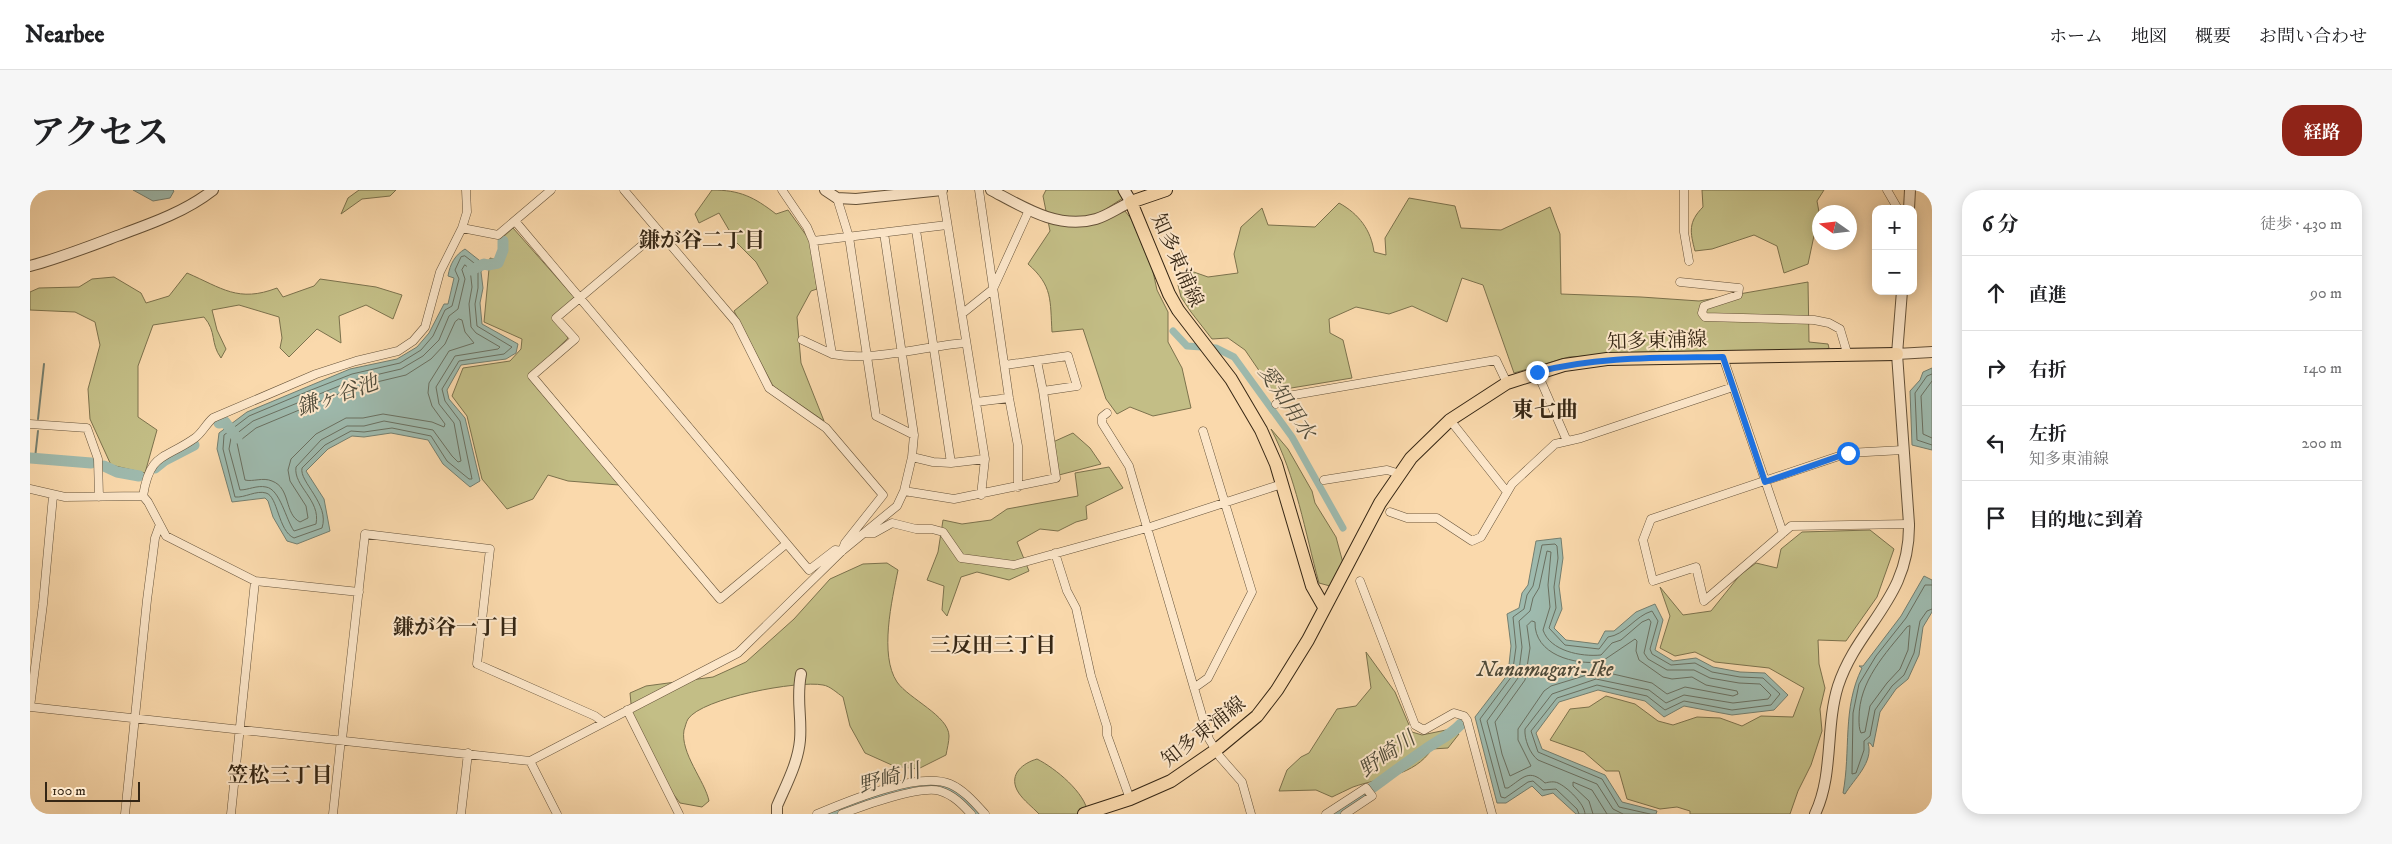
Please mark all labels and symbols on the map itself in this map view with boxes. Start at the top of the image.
north arrow [1812,205,1857,250]
street label: 知多東浦線 [1145,210,1208,311]
district label: 鎌が谷二丁目 [639,228,765,254]
street label: 知多東浦線 [1607,327,1707,356]
water label: 愛知用水 [1252,360,1322,446]
route end [1526,361,1549,384]
water label: 鎌ヶ谷池 [293,369,383,422]
district label: 東七曲 [1512,397,1578,424]
route start [1837,442,1860,465]
district label: 鎌が谷一丁目 [393,615,519,641]
district label: 三反田三丁目 [930,633,1056,659]
water label: Nanamagari-Ike [1476,657,1614,683]
street label: 知多東浦線 [1157,692,1251,773]
water label: 野崎川 [1354,725,1422,784]
water label: 野崎川 [855,758,925,800]
district label: 笠松三丁目 [228,763,333,789]
scale bar [45,779,140,802]

